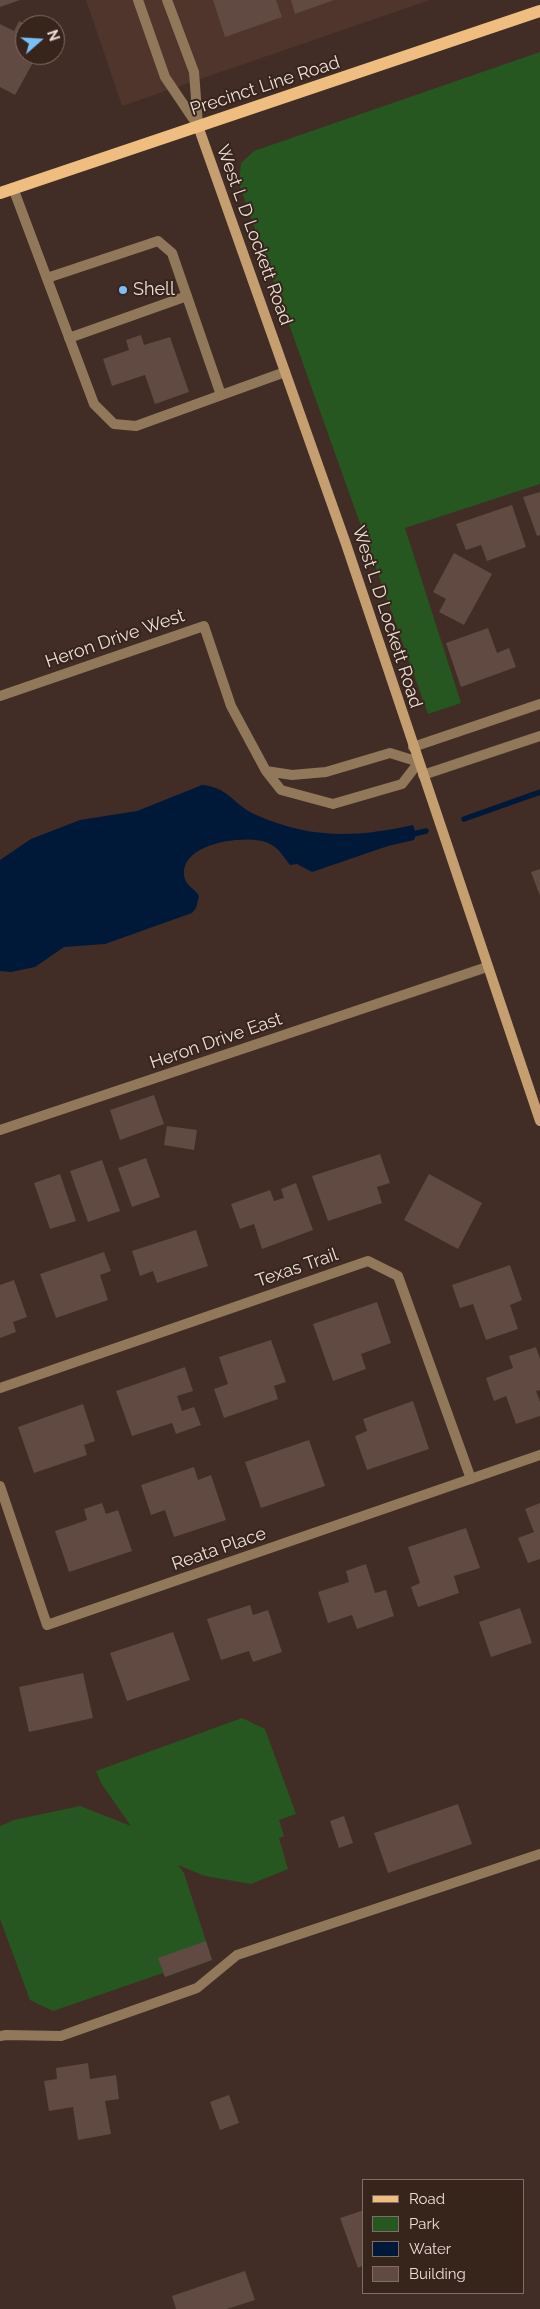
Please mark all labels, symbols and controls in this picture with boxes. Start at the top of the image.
north arrow [15,15,65,65]
text: N [44,28,63,43]
street label: Precinct Line Road [188,52,342,120]
street label: West L D Lockett Road [211,142,297,328]
place label: Shell [133,279,175,301]
marker: Shell [117,284,129,296]
street label: West L D Lockett Road [347,523,427,711]
street label: Heron Drive West [42,605,188,673]
street label: Heron Drive East [147,1008,285,1074]
street label: Texas Trail [253,1244,341,1292]
street label: Reata Place [169,1523,269,1575]
legend [362,2179,525,2294]
text: Road [409,2190,445,2208]
text: Park [409,2215,440,2233]
text: Water [409,2240,451,2258]
text: Building [409,2265,466,2283]

